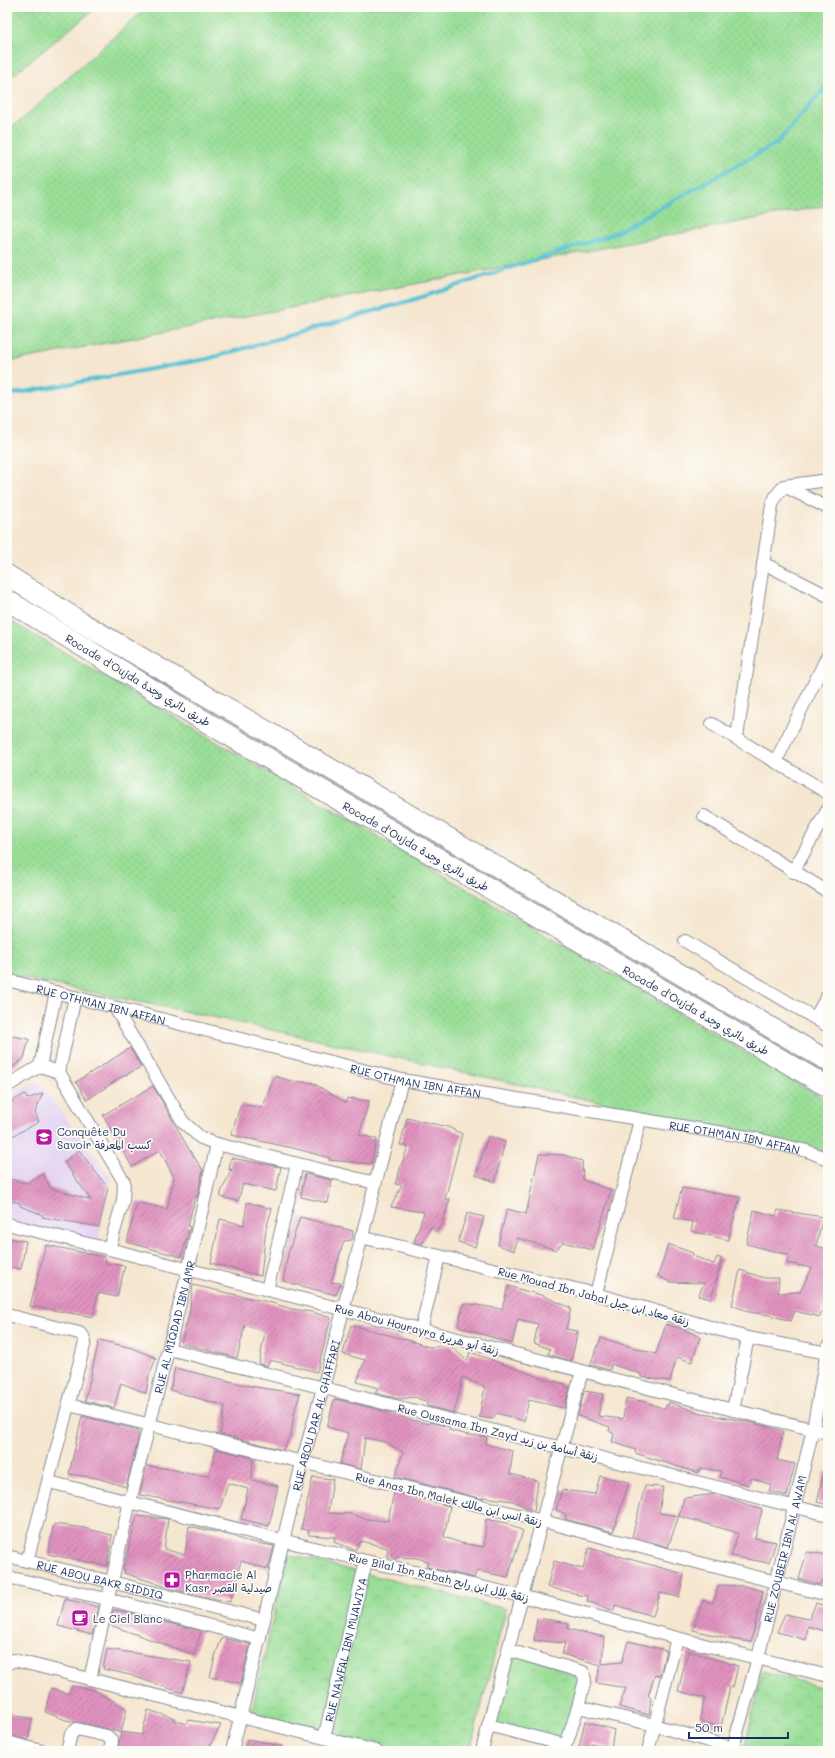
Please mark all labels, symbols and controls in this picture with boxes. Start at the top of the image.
street label: Rocade d'Oujda طريق دائري وجدة [62,631,213,731]
street label: Rocade d'Oujda طريق دائري وجدة [339,798,492,896]
street label: Rocade d'Oujda طريق دائري وجدة [619,962,772,1060]
street label: RUE OTHMAN IBN AFFAN [35,980,167,1027]
street label: RUE OTHMAN IBN AFFAN [349,1060,482,1100]
street label: RUE OTHMAN IBN AFFAN [668,1117,802,1157]
place label: Conquête Du Savoir كسب المعرفة [57,1124,152,1153]
school or university icon: Conquête Du Savoir كسب المعرفة [34,1127,54,1147]
street label: RUE AL MIQDAD IBN AMR [150,1259,198,1395]
street label: Rue Mouad Ibn Jabal زنقة معاد ابن جبل [496,1263,692,1330]
street label: Rue Abou Hourayra زنقة أبو هريرة [333,1300,501,1359]
street label: RUE ABOU DAR AL GHAFFARI [288,1338,343,1492]
street label: Rue Oussama Ibn Zayd زنقة أسامة بن زيد [396,1400,600,1465]
street label: Rue Anas Ibn Malek زنقة انس ابن مالك [354,1469,544,1530]
street label: RUE ZOUBEIR IBN AL AWAM [759,1474,809,1623]
street label: Rue Bilal Ibn Rabah زنقة بلال ابن رابح [347,1549,531,1606]
street label: RUE ABOU BAKR SIDDIQ [35,1556,165,1602]
place label: Pharmacie Al Kasr صيدلية القصر [185,1567,272,1595]
pharmacy icon: Pharmacie Al Kasr صيدلية القصر [162,1570,182,1590]
street label: RUE NAWFAL IBN MUAWIYA [321,1576,369,1723]
cafe icon: Le Ciel Blanc [70,1608,90,1628]
place label: Le Ciel Blanc [93,1611,162,1626]
scale bar [689,1714,788,1740]
text: 50 m [695,1719,723,1735]

